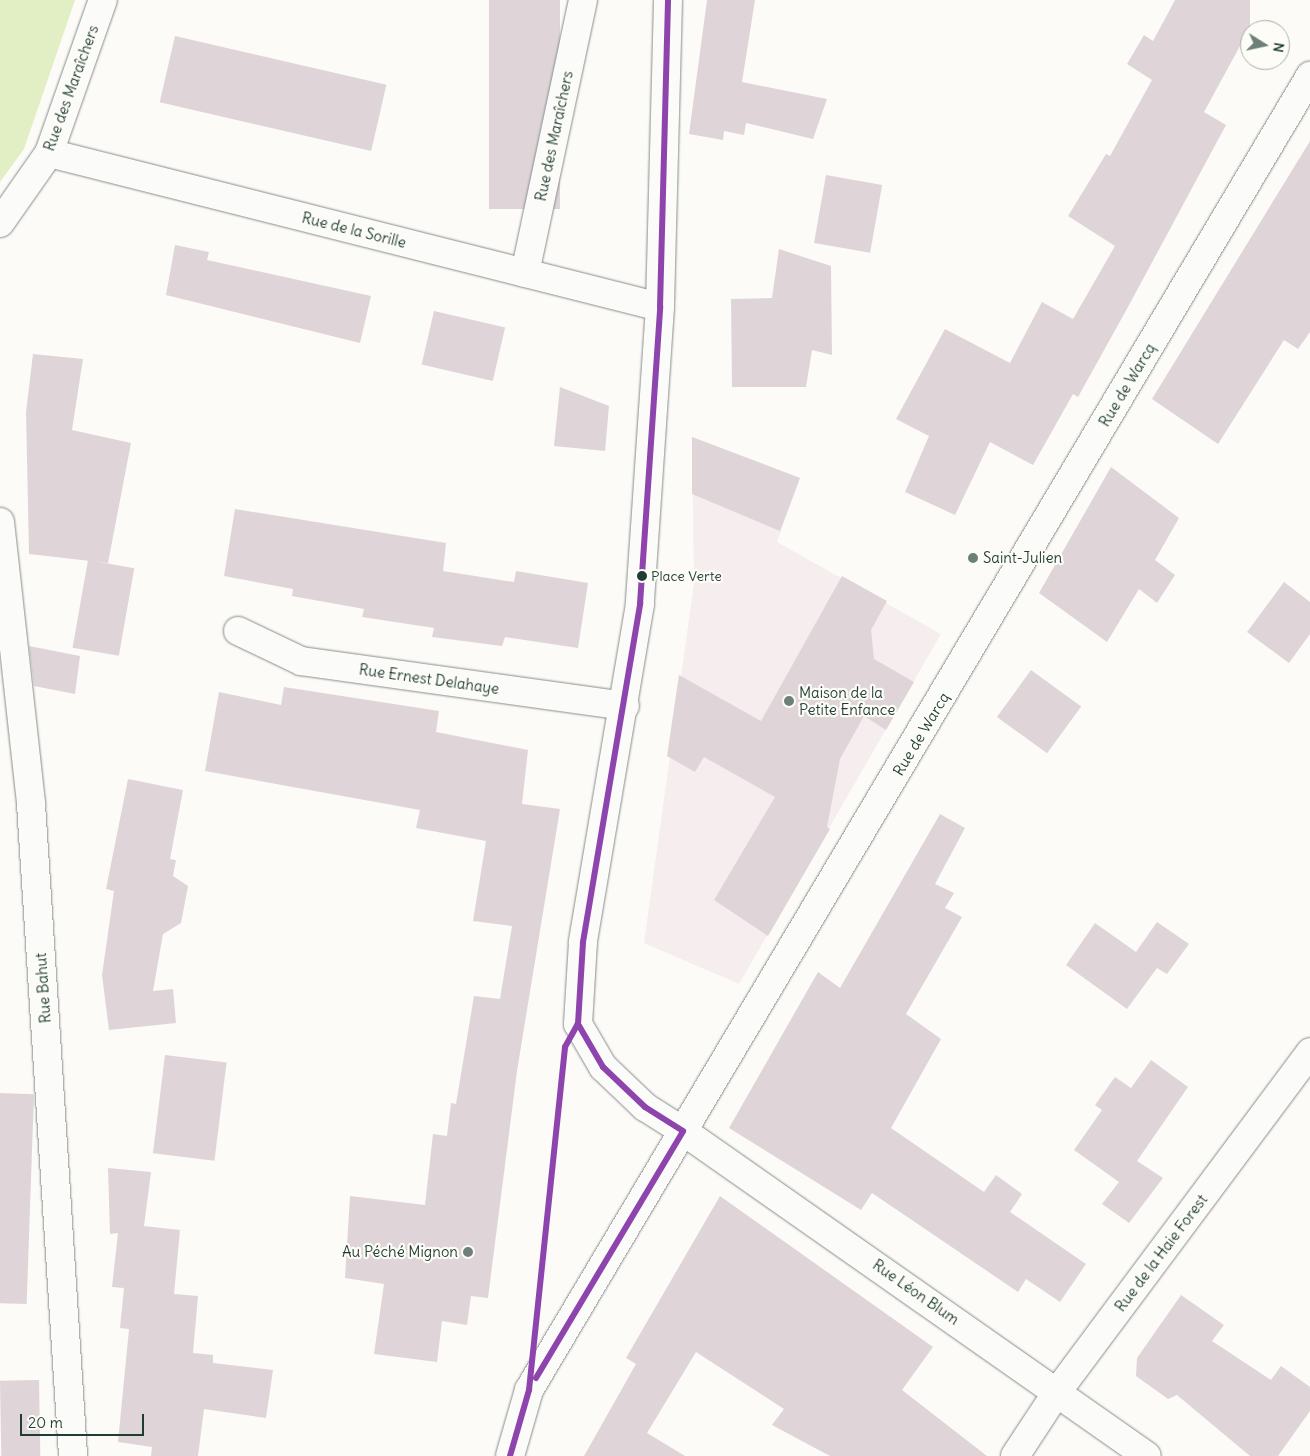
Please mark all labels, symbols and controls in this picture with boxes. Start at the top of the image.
north arrow [1240,20,1290,70]
street label: Rue des Maraîchers [40,23,102,153]
text: N [1269,41,1288,54]
street label: Rue des Maraîchers [531,69,577,203]
street label: Rue de la Sorille [300,208,408,252]
street label: Rue de Warcq [1095,340,1159,430]
place label: Saint-Julien [983,549,1062,567]
marker: Saint-Julien [967,552,979,564]
place label: Place Verte [651,568,722,584]
marker: Place Verte [637,571,647,581]
street label: Rue Ernest Delahaye [358,660,500,698]
place label: Maison de la Petite Enfance [799,683,895,718]
street label: Rue de Warcq [889,689,953,779]
marker: Maison de la Petite Enfance [783,695,795,707]
street label: Rue Bahut [32,952,54,1024]
street label: Rue de la Haie Forest [1111,1191,1211,1315]
place label: Au Péché Mignon [342,1243,458,1261]
marker: Au Péché Mignon [462,1246,474,1258]
street label: Rue Léon Blum [869,1256,963,1328]
scale bar [22,1404,146,1436]
text: 20 m [28,1413,63,1432]

